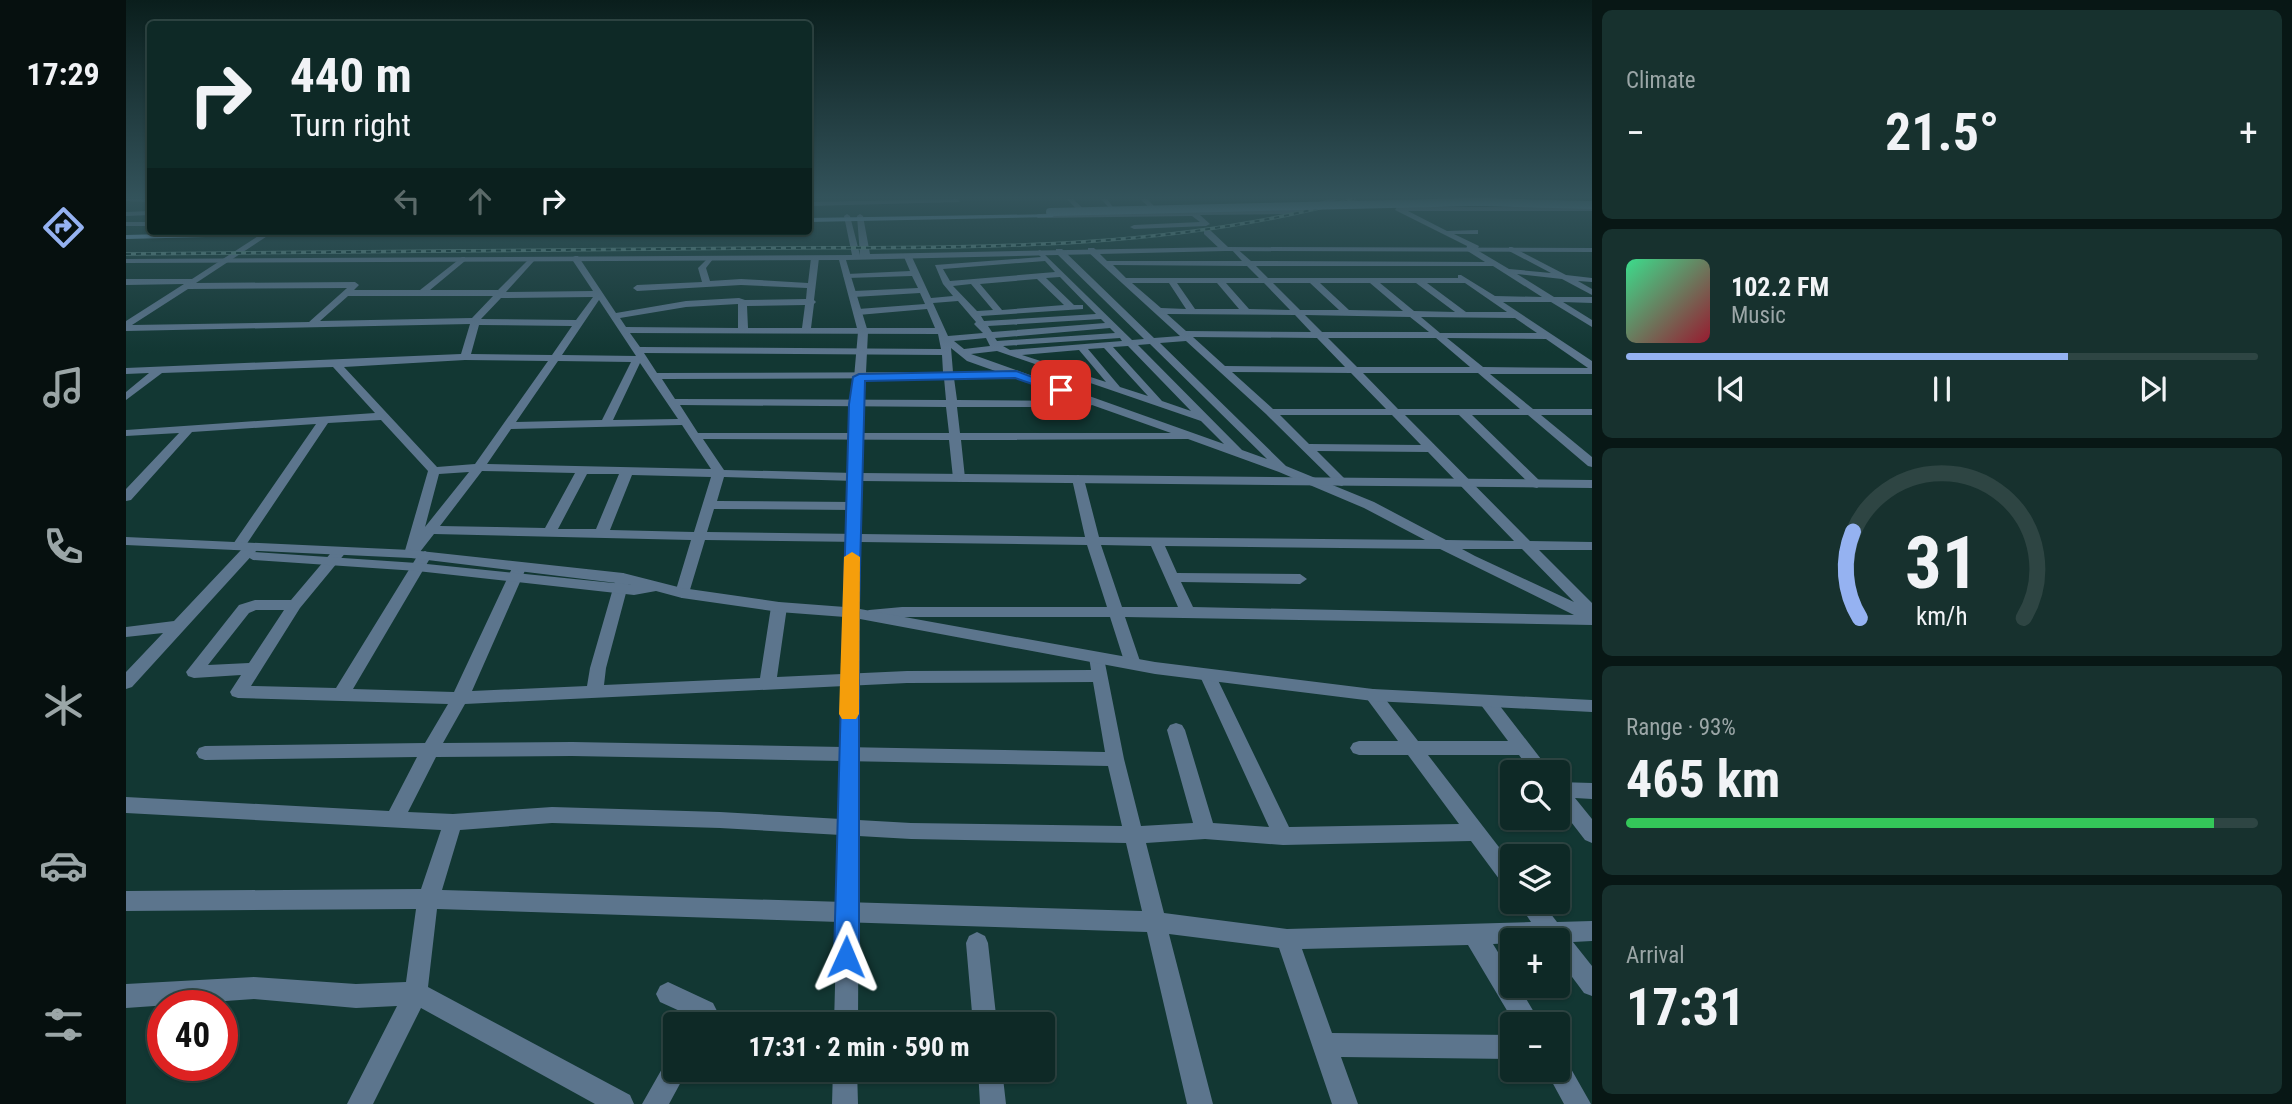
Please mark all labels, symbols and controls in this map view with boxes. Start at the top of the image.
text: 440 m [290,47,412,104]
icon: right [175,49,266,140]
text: 17:29 [26,55,100,93]
text: Climate [1626,67,1696,94]
text: 21.5° [1885,102,1999,163]
text: Turn right [290,106,411,144]
text: − [1626,111,1645,155]
text: + [2239,111,2258,155]
icon: left [388,182,426,220]
icon: ahead [461,182,499,220]
icon: right [534,182,572,220]
icon: directions [39,203,88,252]
text: 102.2 FM [1731,272,1829,302]
text: Music [1731,302,1786,329]
pin [1031,360,1091,420]
icon: music [39,363,88,412]
icon: previous [1712,370,1750,408]
icon: pause [1923,370,1961,408]
icon: next [2134,370,2172,408]
icon: arrive [1042,371,1080,409]
text: 31 [1905,520,1979,606]
icon: phone [39,522,88,571]
text: km/h [1916,602,1968,631]
icon: climate [39,681,88,730]
text: Range · 93% [1626,714,1736,741]
text: 465 km [1626,749,1780,810]
map controls [1500,760,1570,1082]
button: search [1500,760,1570,830]
icon: car [39,841,88,890]
button: layers [1500,844,1570,914]
position arrow [809,920,883,994]
button: + [1500,928,1570,998]
text: Arrival [1626,942,1685,969]
text: 17:31 [1626,977,1745,1038]
speed limit sign: 40 [147,990,238,1081]
icon: filters [39,1000,88,1049]
button: − [1500,1012,1570,1082]
text: 17:31 · 2 min · 590 m [749,1032,969,1062]

